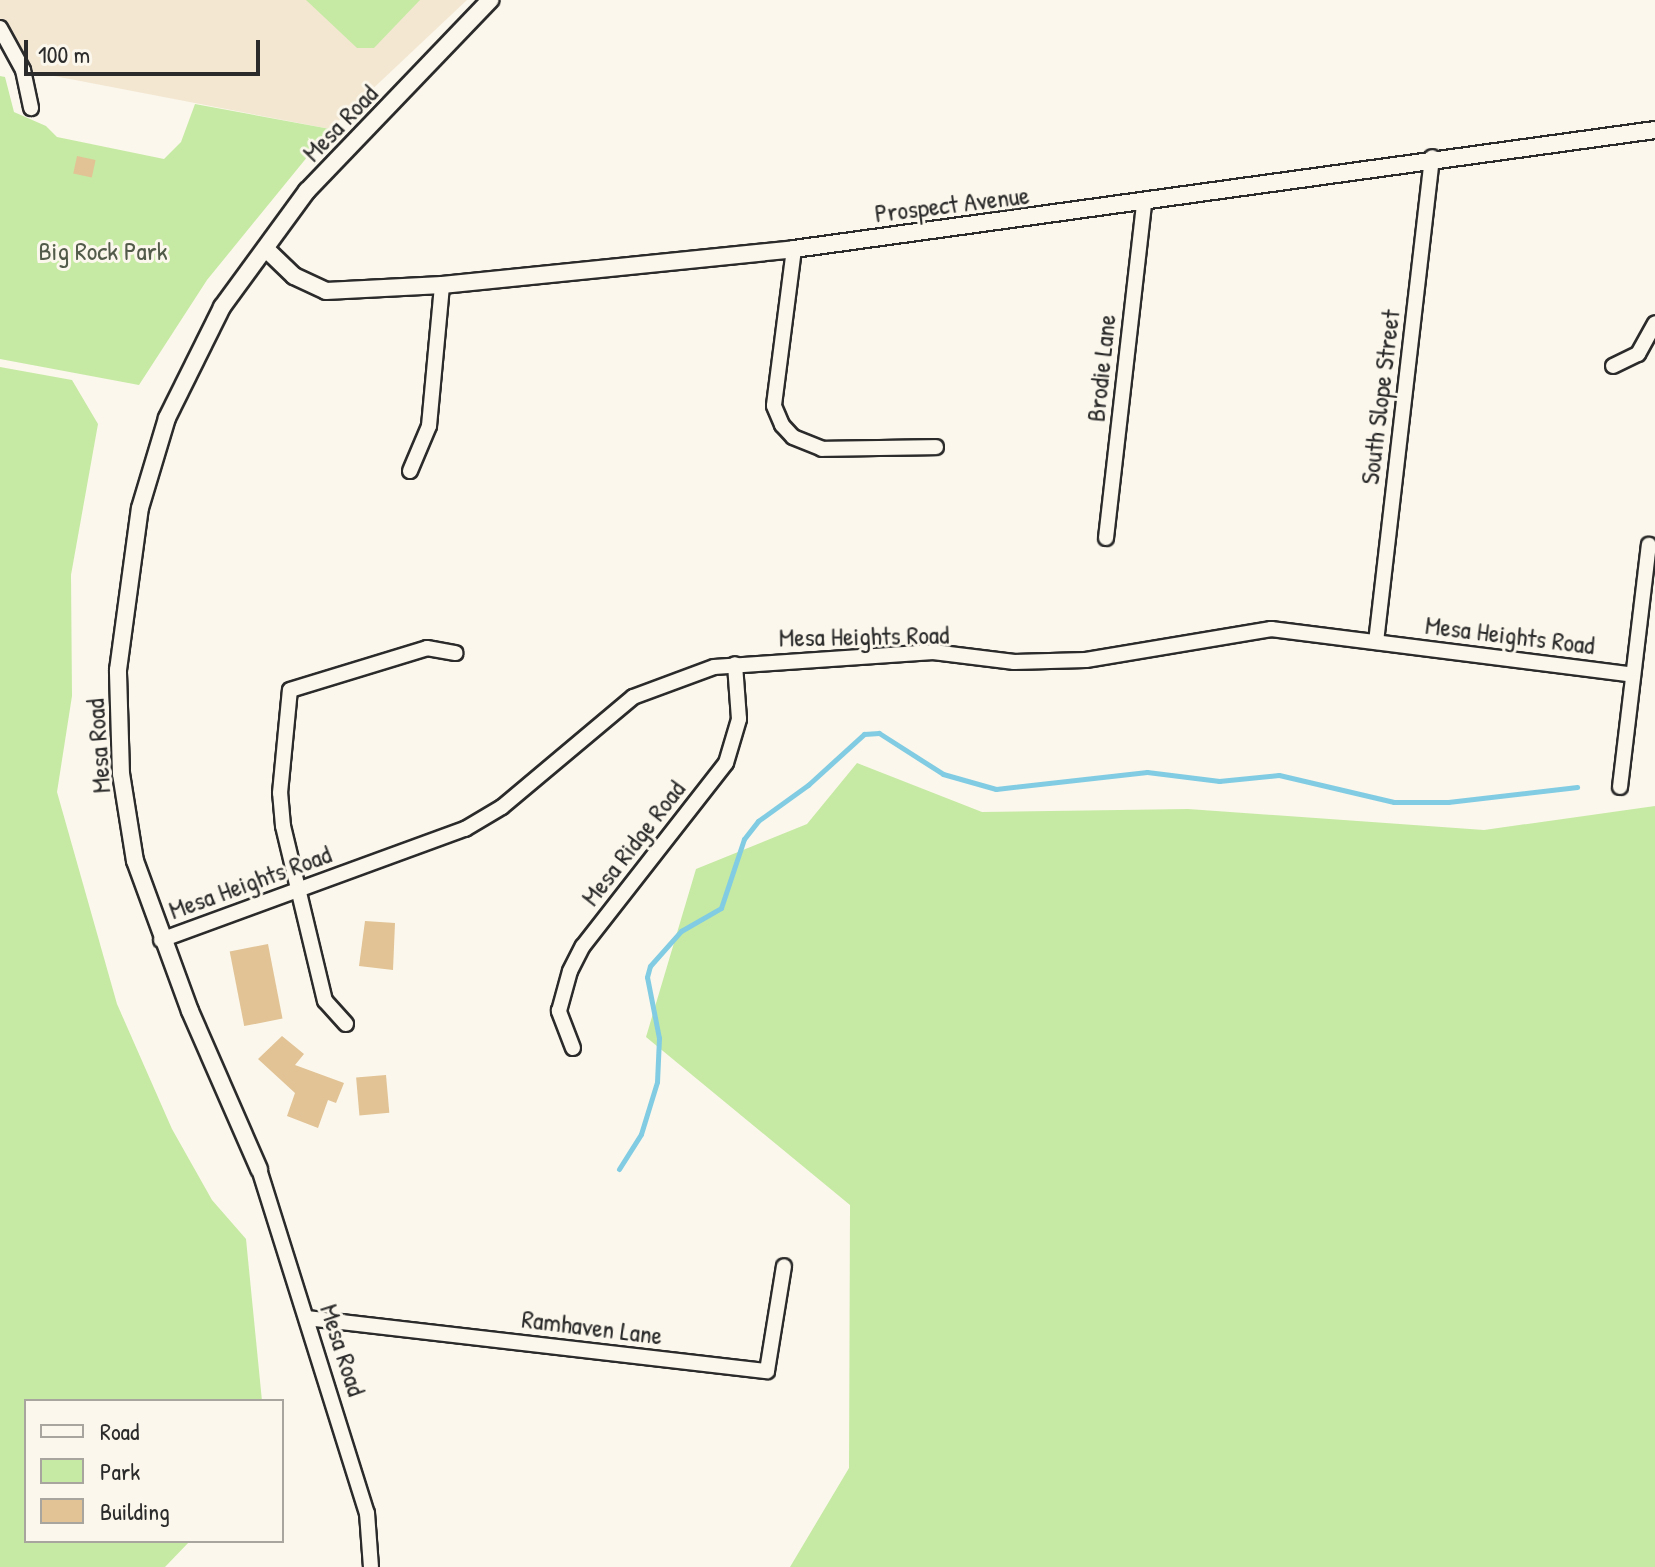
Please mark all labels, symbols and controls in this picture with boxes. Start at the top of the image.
scale bar [28,24,264,74]
text: 100 m [38,38,90,70]
street label: Mesa Road [296,78,384,168]
street label: Prospect Avenue [873,179,1031,229]
park label: Big Rock Park [38,235,168,267]
street label: South Slope Street [1354,308,1406,486]
street label: Brodie Lane [1080,313,1122,423]
street label: Mesa Heights Road [1424,609,1596,661]
street label: Mesa Heights Road [779,619,949,653]
street label: Mesa Road [79,698,117,794]
street label: Mesa Ridge Road [574,774,692,912]
street label: Mesa Heights Road [165,838,335,926]
street label: Mesa Road [314,1300,372,1400]
street label: Ramhaven Lane [520,1303,664,1351]
legend [24,1399,284,1543]
text: Road [100,1415,139,1447]
text: Park [100,1455,140,1487]
text: Building [100,1495,170,1527]

